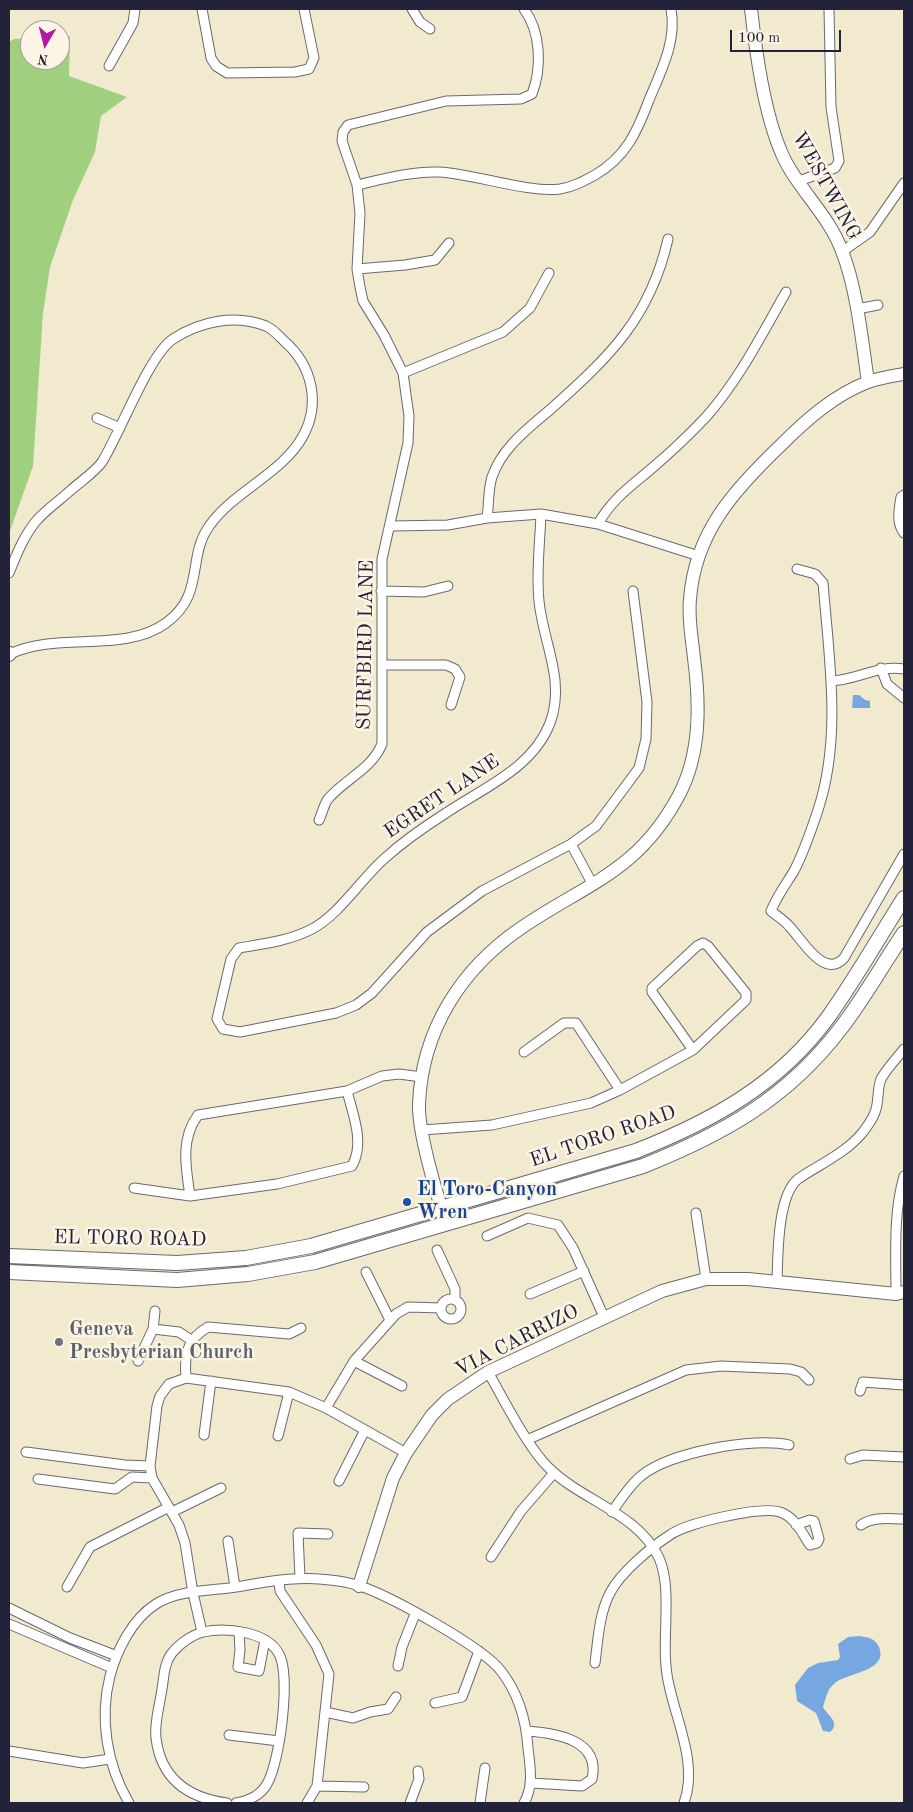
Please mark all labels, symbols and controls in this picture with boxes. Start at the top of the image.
north arrow [20,20,70,70]
scale bar [733,20,844,52]
text: 100 m [738,31,780,46]
text: N [37,51,49,67]
street label: WESTWING [786,127,866,245]
street label: SURFBIRD LANE [353,560,379,730]
street label: EGRET LANE [380,750,504,844]
street label: EL TORO ROAD [527,1101,679,1173]
place label: El Toro-Canyon Wren [417,1178,557,1225]
marker: El Toro-Canyon Wren [401,1196,413,1208]
street label: EL TORO ROAD [53,1226,207,1252]
street label: VIA CARRIZO [451,1300,583,1382]
place label: Geneva Presbyterian Church [69,1318,254,1365]
marker: Geneva Presbyterian Church [53,1336,65,1348]

